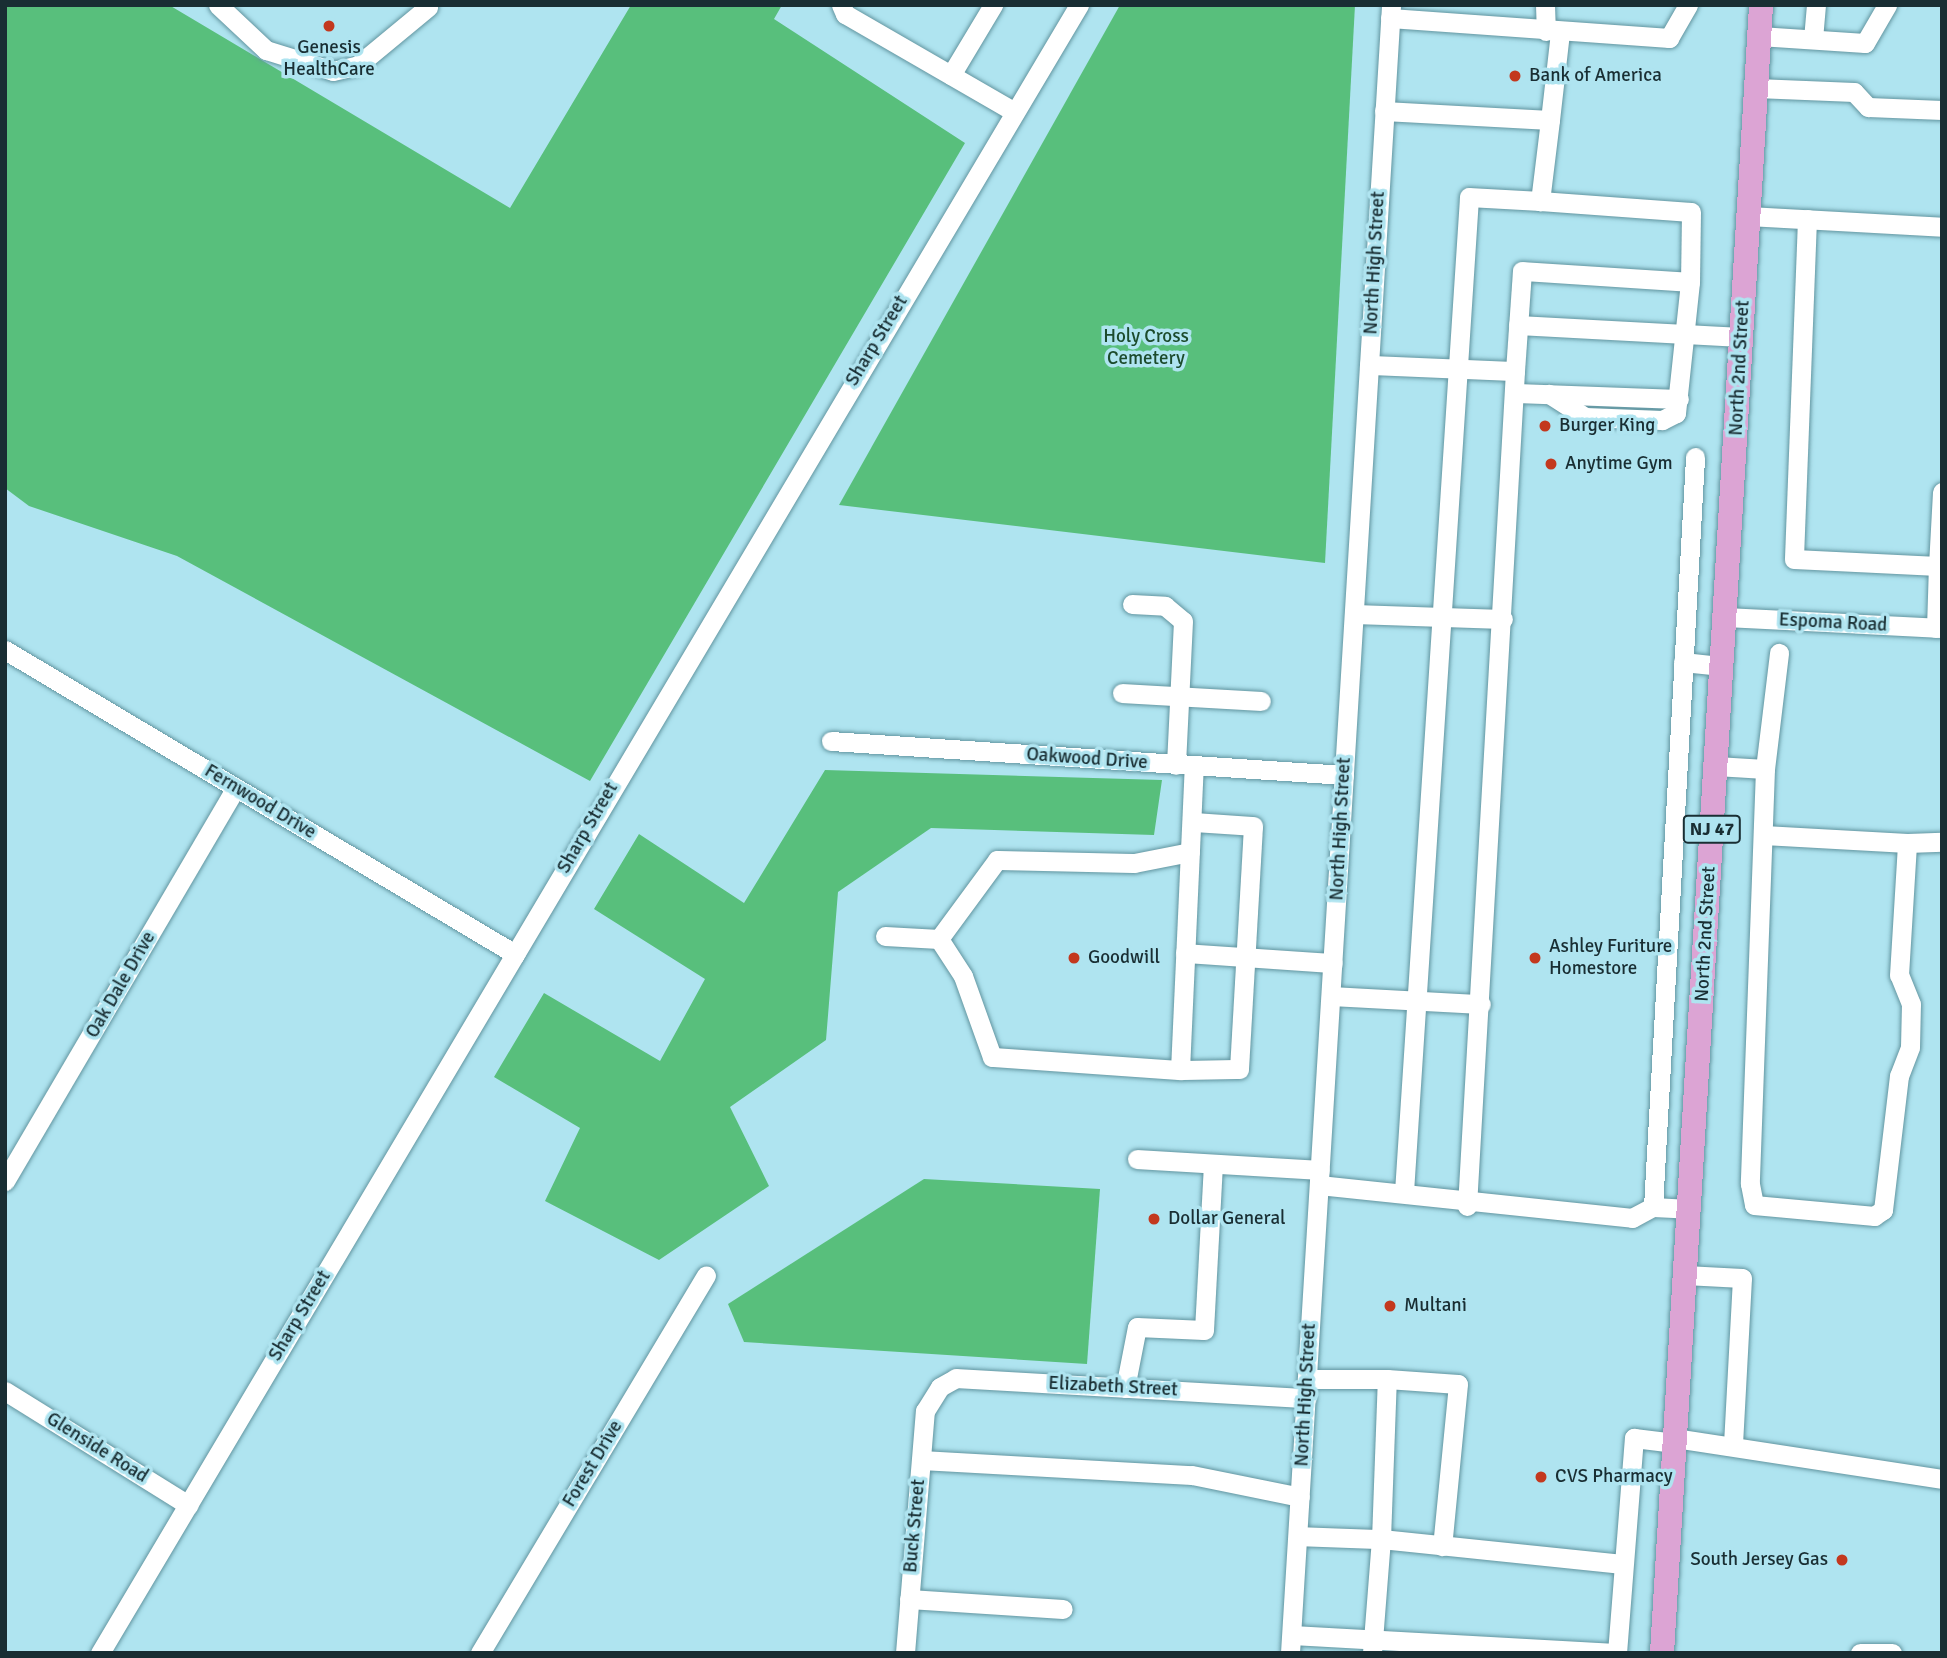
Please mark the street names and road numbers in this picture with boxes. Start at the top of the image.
street label: North High Street [1360,191,1390,335]
street label: Sharp Street [841,292,913,390]
street label: North 2nd Street [1725,300,1755,436]
street label: Espoma Road [1778,609,1888,637]
street label: Oakwood Drive [1026,743,1148,775]
street label: North High Street [1326,757,1356,901]
street label: Fernwood Drive [200,760,320,844]
street label: Sharp Street [553,778,623,878]
road number: NJ 47 [1682,814,1742,844]
street label: North 2nd Street [1691,866,1721,1002]
street label: Oak Dale Drive [81,928,161,1042]
street label: Sharp Street [264,1267,336,1365]
street label: North High Street [1291,1323,1321,1467]
street label: Elizabeth Street [1048,1372,1178,1402]
street label: Glenside Road [42,1408,152,1488]
street label: Forest Drive [558,1417,628,1511]
street label: Buck Street [900,1478,930,1574]

